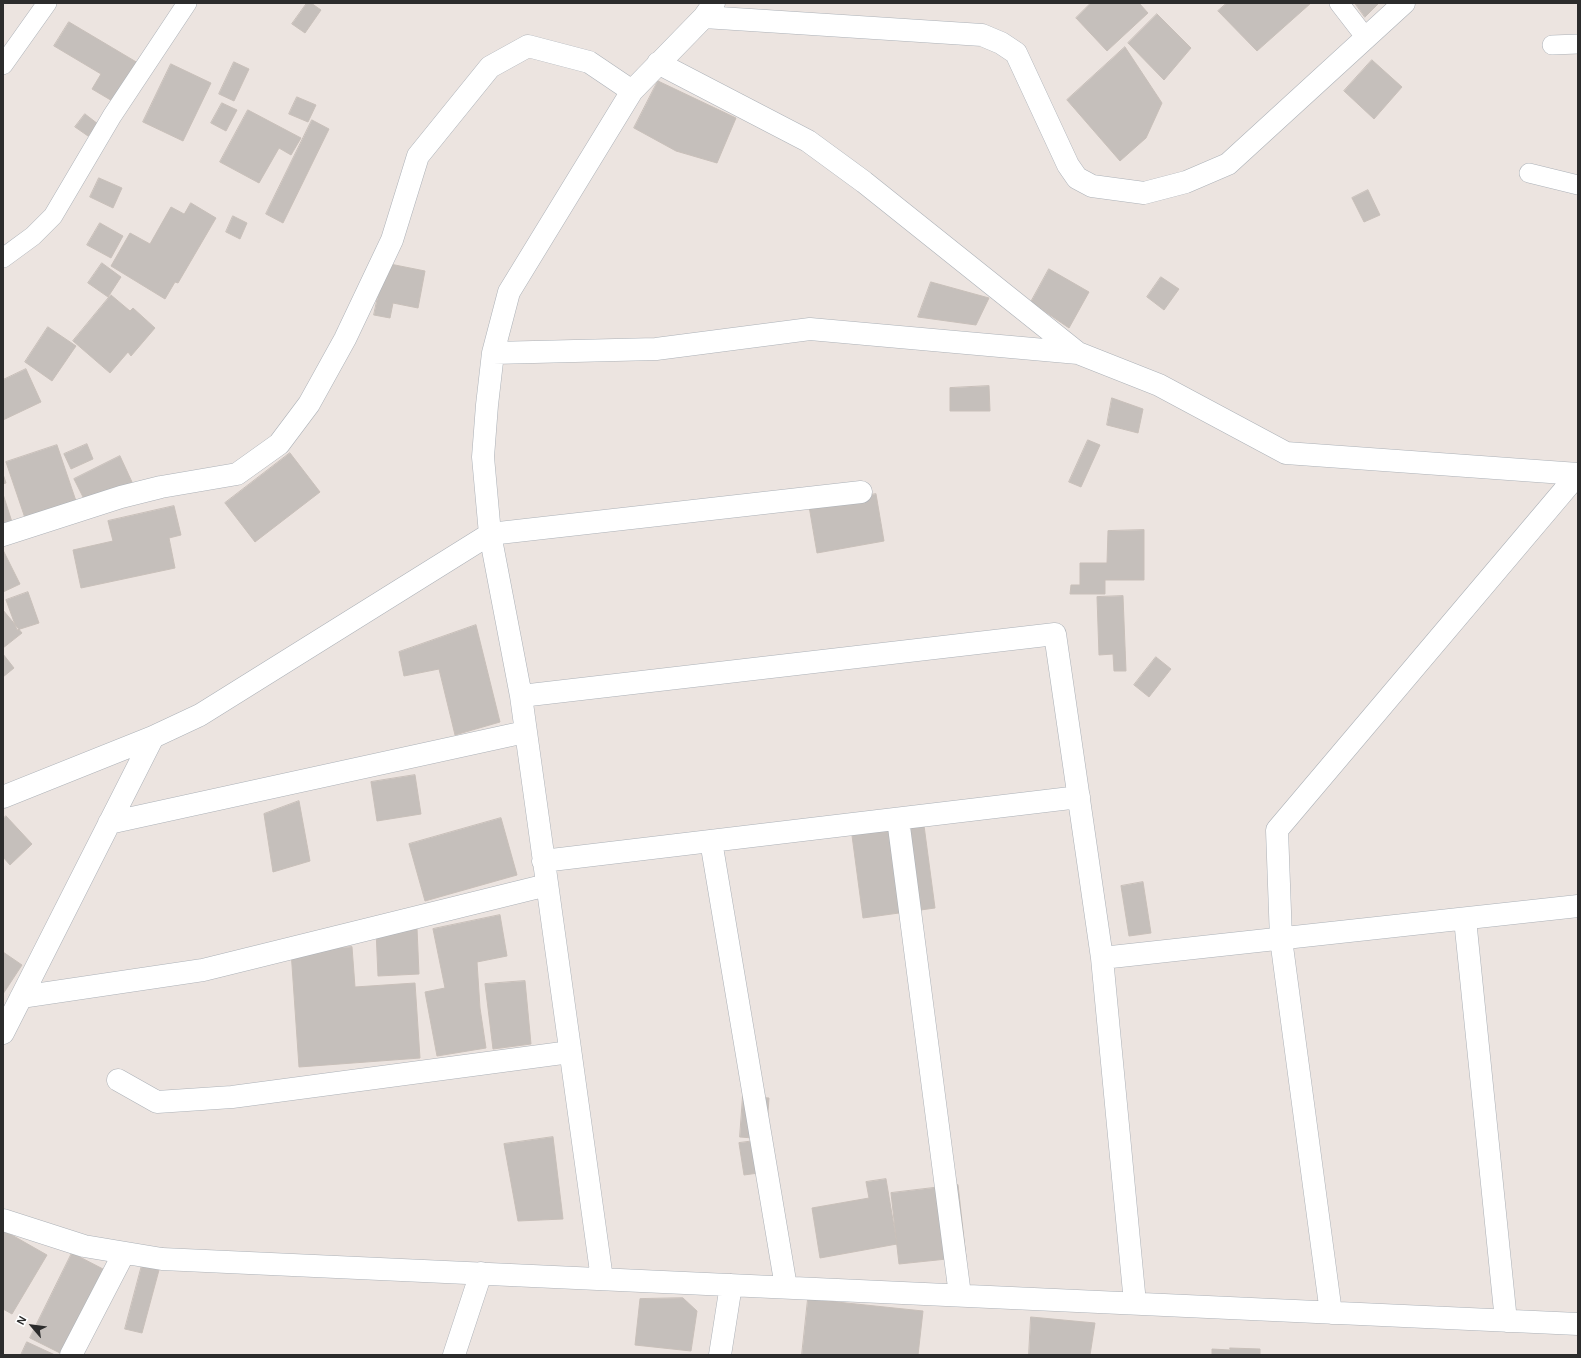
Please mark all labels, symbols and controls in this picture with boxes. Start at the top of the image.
north arrow [12,1306,52,1346]
text: N [14,1314,29,1327]

